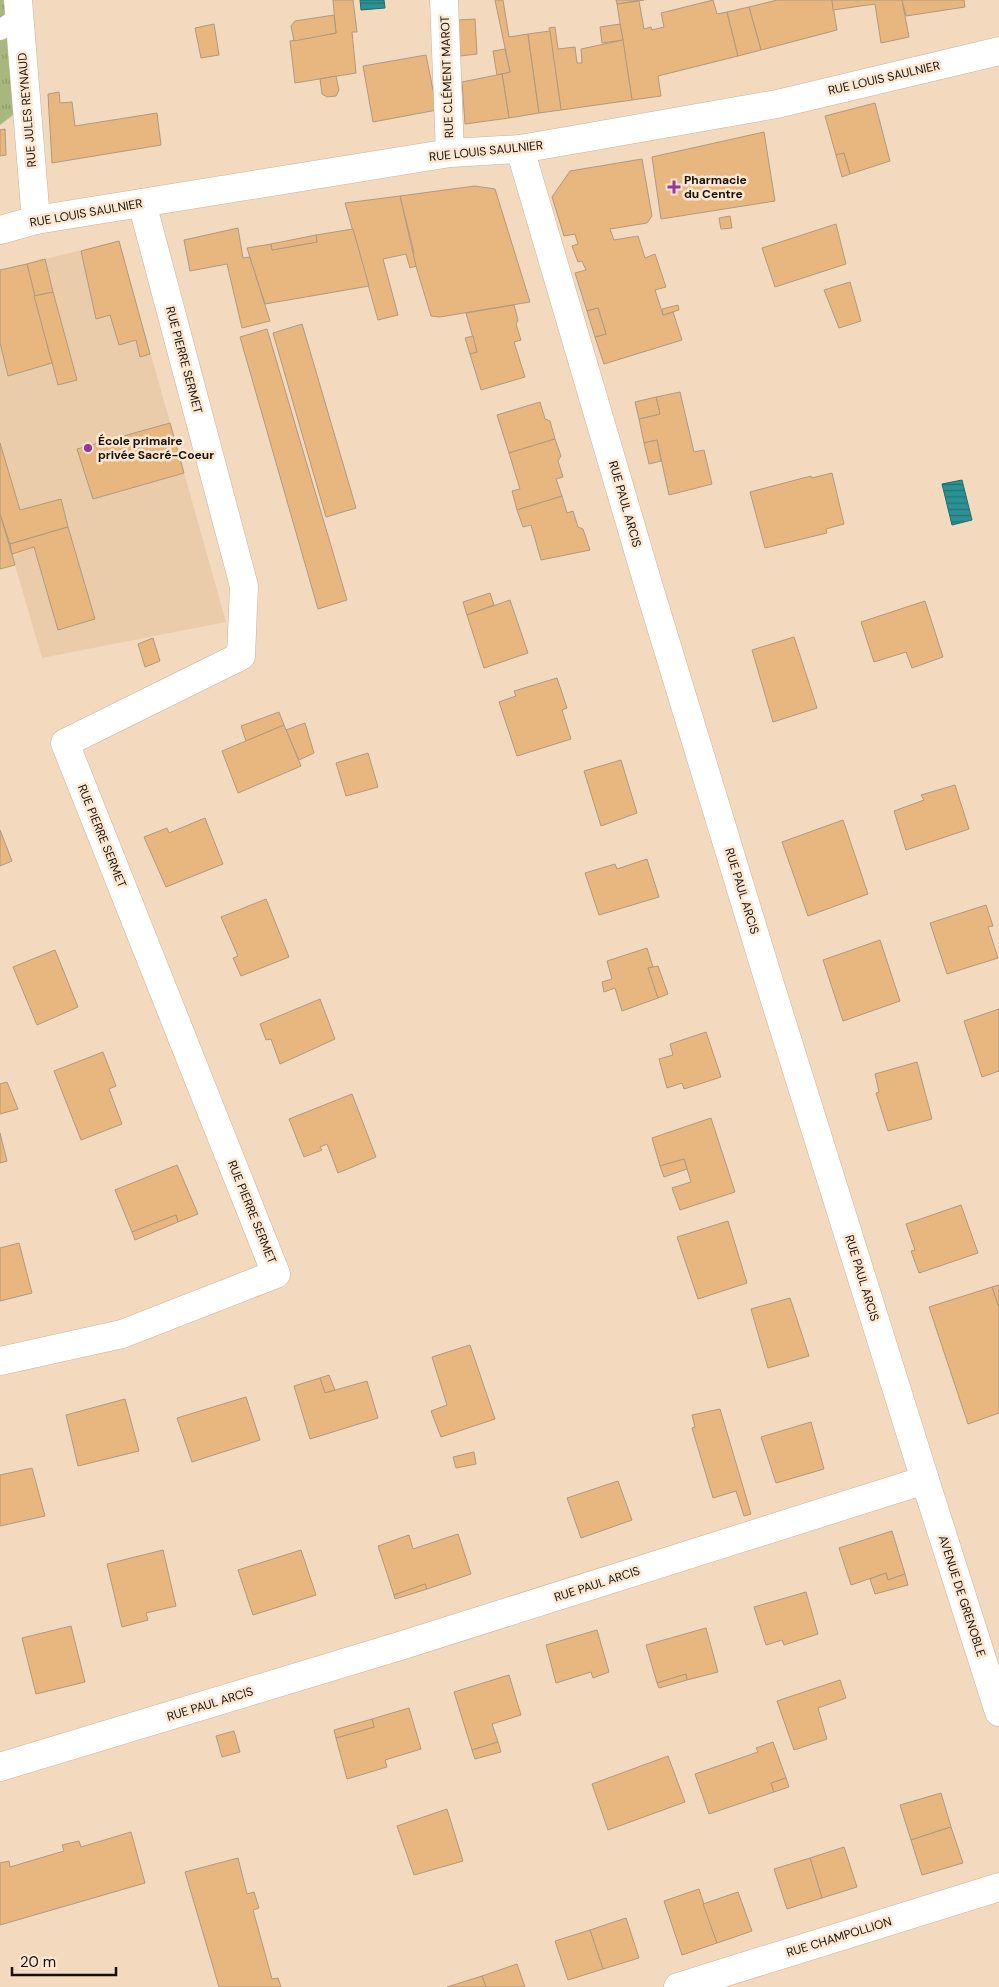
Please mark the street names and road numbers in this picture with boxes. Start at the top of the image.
street label: RUE CLÉMENT MAROT [437,15,457,139]
street label: RUE JULES REYNAUD [14,52,40,168]
street label: RUE LOUIS SAULNIER [826,57,942,99]
street label: RUE LOUIS SAULNIER [428,137,544,165]
street label: RUE LOUIS SAULNIER [28,195,144,231]
street label: RUE PIERRE SERMET [162,305,206,416]
street label: RUE PAUL ARCIS [605,459,645,549]
street label: RUE PIERRE SERMET [74,782,130,890]
street label: RUE PAUL ARCIS [721,846,763,936]
street label: RUE PIERRE SERMET [224,1158,280,1266]
street label: RUE PAUL ARCIS [841,1233,883,1323]
street label: AVENUE DE GRENOBLE [935,1533,989,1659]
street label: RUE PAUL ARCIS [552,1563,642,1605]
street label: RUE PAUL ARCIS [165,1683,255,1725]
street label: RUE CHAMPOLLION [784,1913,894,1961]

